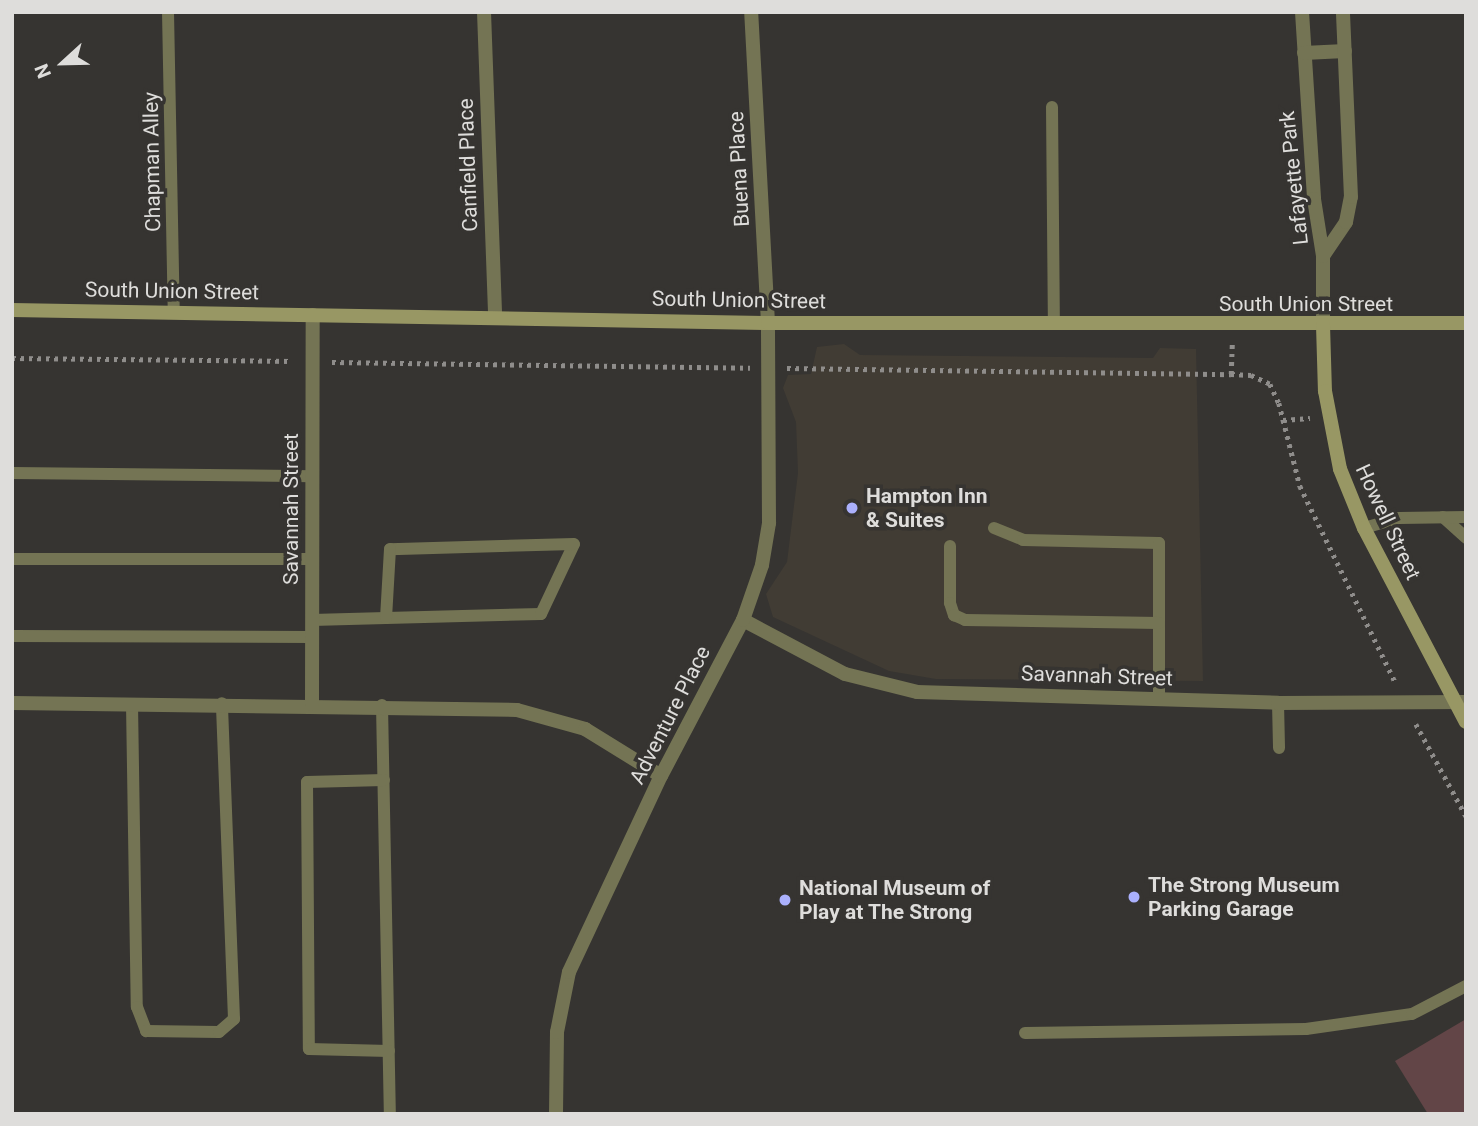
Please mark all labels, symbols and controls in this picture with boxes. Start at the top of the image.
north arrow [28,28,98,98]
text: N [30,61,56,82]
street label: Chapman Alley [138,92,166,232]
street label: Canfield Place [453,98,483,232]
street label: Buena Place [723,110,755,228]
street label: Lafayette Park [1274,110,1314,246]
street label: South Union Street [85,277,259,305]
street label: South Union Street [652,286,826,314]
street label: South Union Street [1219,291,1393,317]
street label: Savannah Street [278,433,304,585]
street label: Howell Street [1350,460,1426,584]
place label: Hampton Inn & Suites [866,483,987,533]
marker: Hampton Inn & Suites [844,500,860,516]
street label: Adventure Place [624,642,716,788]
street label: Savannah Street [1021,661,1173,691]
place label: The Strong Museum Parking Garage [1148,872,1340,922]
place label: National Museum of Play at The Strong [799,875,990,925]
marker: The Strong Museum Parking Garage [1126,889,1142,905]
marker: National Museum of Play at The Strong [777,892,793,908]

